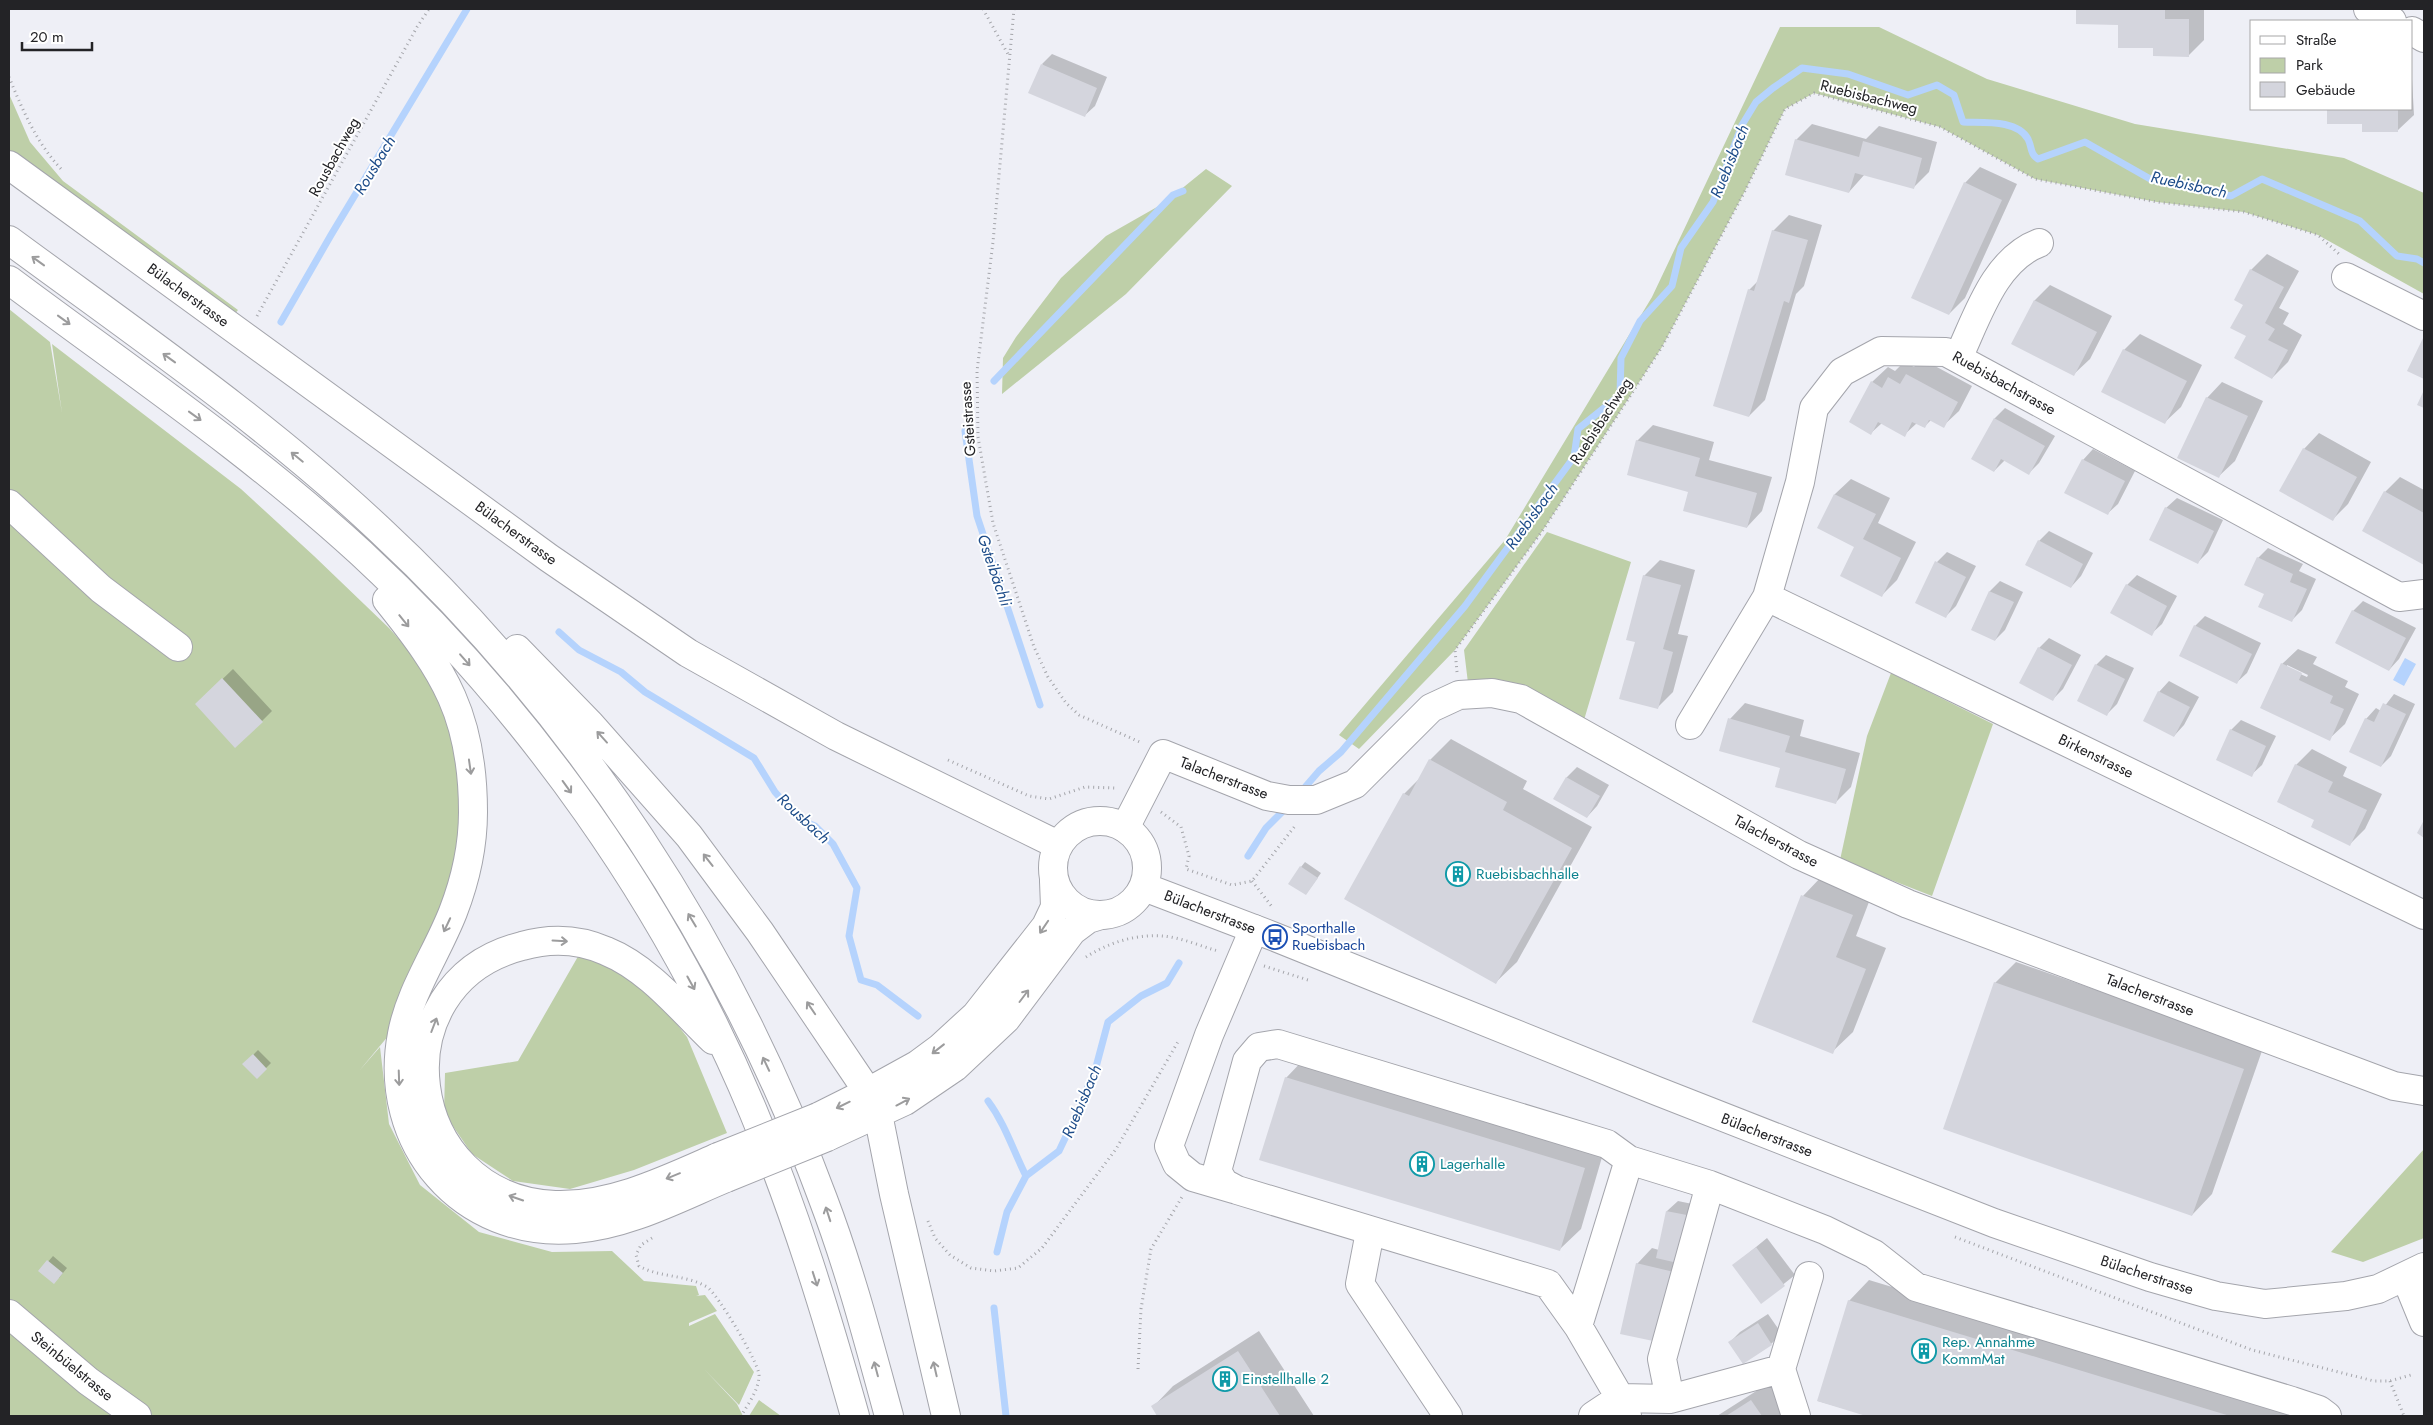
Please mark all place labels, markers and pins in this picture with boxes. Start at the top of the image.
building icon: Ruebisbachhalle [1445,861,1471,887]
place label: Ruebisbachhalle [1476,863,1579,885]
place label: Sporthalle Ruebisbach [1292,917,1365,956]
bus stop icon: Sporthalle Ruebisbach [1262,924,1288,950]
building icon: Lagerhalle [1409,1151,1435,1177]
place label: Lagerhalle [1440,1153,1505,1175]
place label: Rep. Annahme KommMat [1942,1331,2035,1370]
building icon: Rep. Annahme KommMat [1911,1338,1937,1364]
building icon: Einstellhalle 2 [1212,1366,1238,1392]
place label: Einstellhalle 2 [1242,1368,1329,1390]

